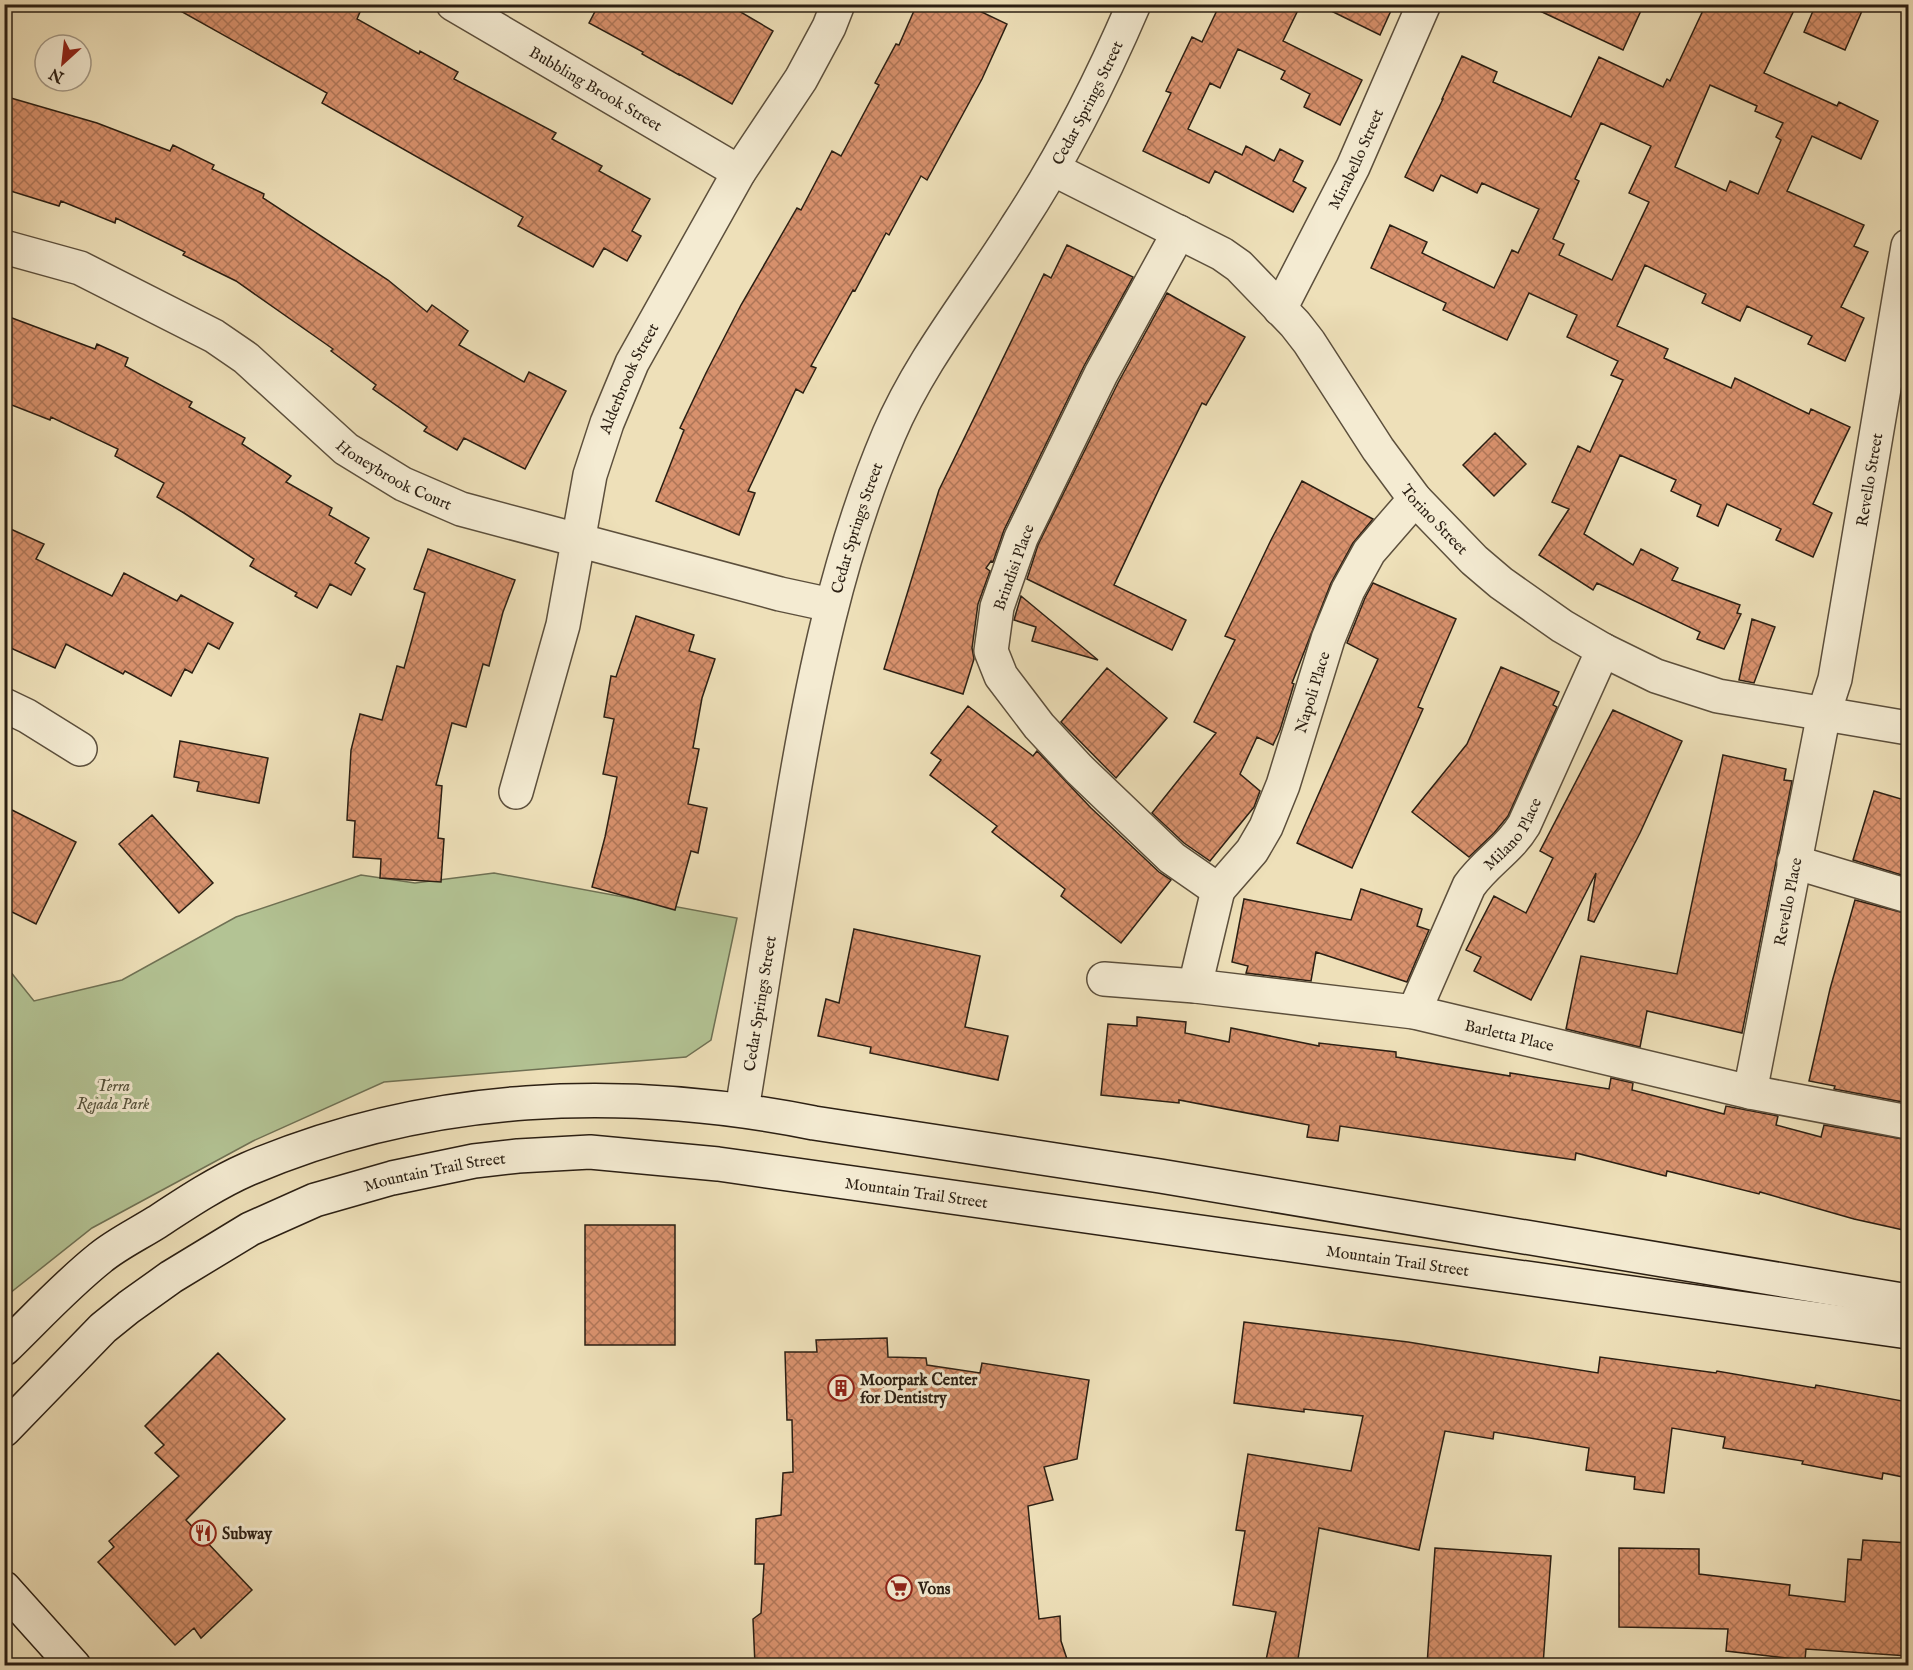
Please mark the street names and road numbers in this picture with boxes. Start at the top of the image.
street label: Cedar Springs Street [1048,38,1129,169]
street label: Bubbling Brook Street [525,43,666,137]
street label: Mirabello Street [1325,106,1389,213]
street label: Alderbrook Street [596,320,664,438]
street label: Revello Street [1853,431,1888,528]
street label: Honeybrook Court [331,437,455,516]
street label: Cedar Springs Street [828,460,889,596]
street label: Torino Street [1395,481,1472,560]
street label: Brindisi Place [990,522,1040,614]
street label: Napoli Place [1292,649,1336,736]
street label: Milano Place [1480,795,1547,875]
street label: Revello Place [1771,856,1808,948]
street label: Cedar Springs Street [740,934,782,1073]
street label: Barletta Place [1462,1016,1556,1057]
street label: Mountain Trail Street [362,1149,507,1197]
street label: Mountain Trail Street [843,1174,989,1214]
street label: Mountain Trail Street [1325,1242,1471,1282]

